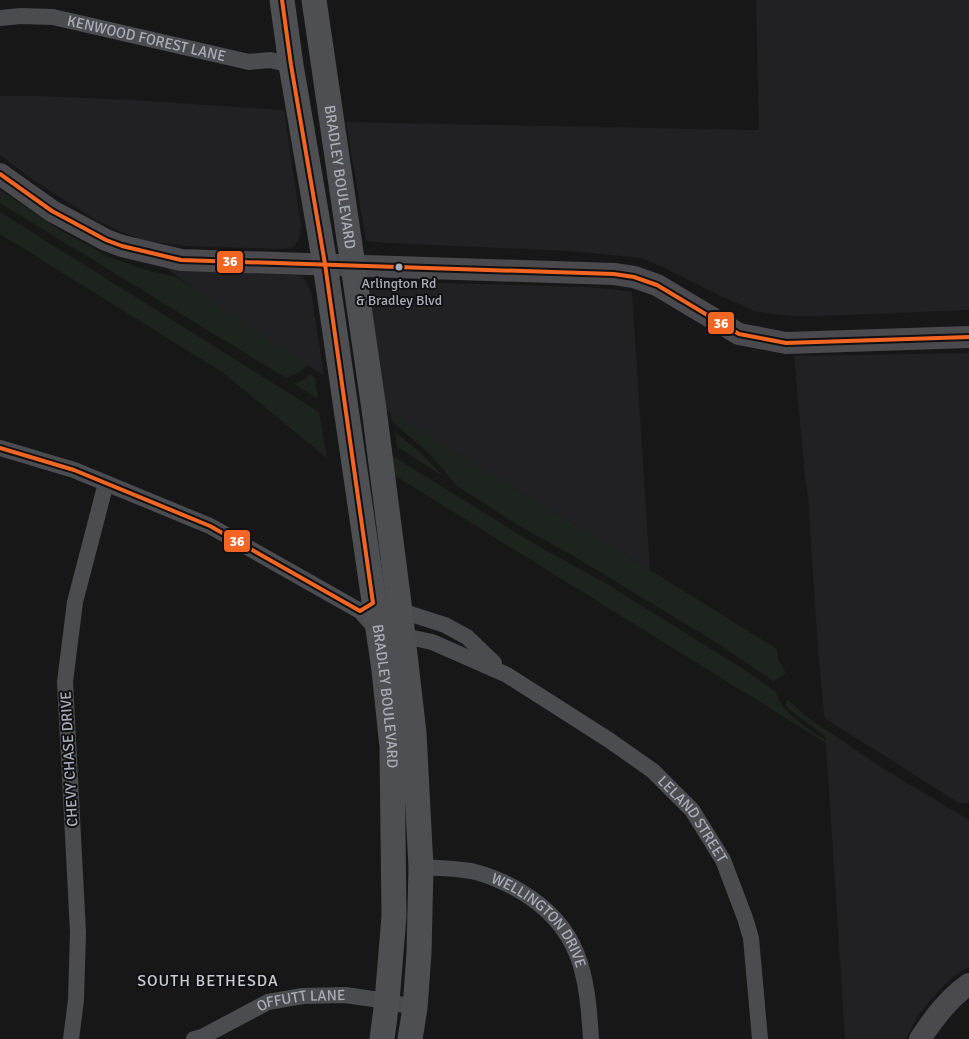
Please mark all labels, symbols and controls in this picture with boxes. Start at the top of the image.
street label: KENWOOD FOREST LANE [65,12,228,65]
street label: BRADLEY BOULEVARD [321,104,359,250]
line badge: 36 [216,250,244,274]
text: 36 [222,253,238,270]
marker: Arlington Rd & Bradley Blvd [394,262,404,272]
place label: Arlington Rd & Bradley Blvd [356,275,442,309]
line badge: 36 [707,311,735,335]
text: 36 [713,315,729,332]
line badge: 36 [223,529,251,553]
text: 36 [229,533,245,550]
street label: BRADLEY BOULEVARD [368,623,401,768]
street label: CHEVY CHASE DRIVE [56,691,82,827]
street label: LELAND STREET [654,772,732,866]
street label: WELLINGTON DRIVE [489,869,590,970]
district label: SOUTH BETHESDA [137,971,279,991]
street label: OFFUTT LANE [253,986,346,1015]

